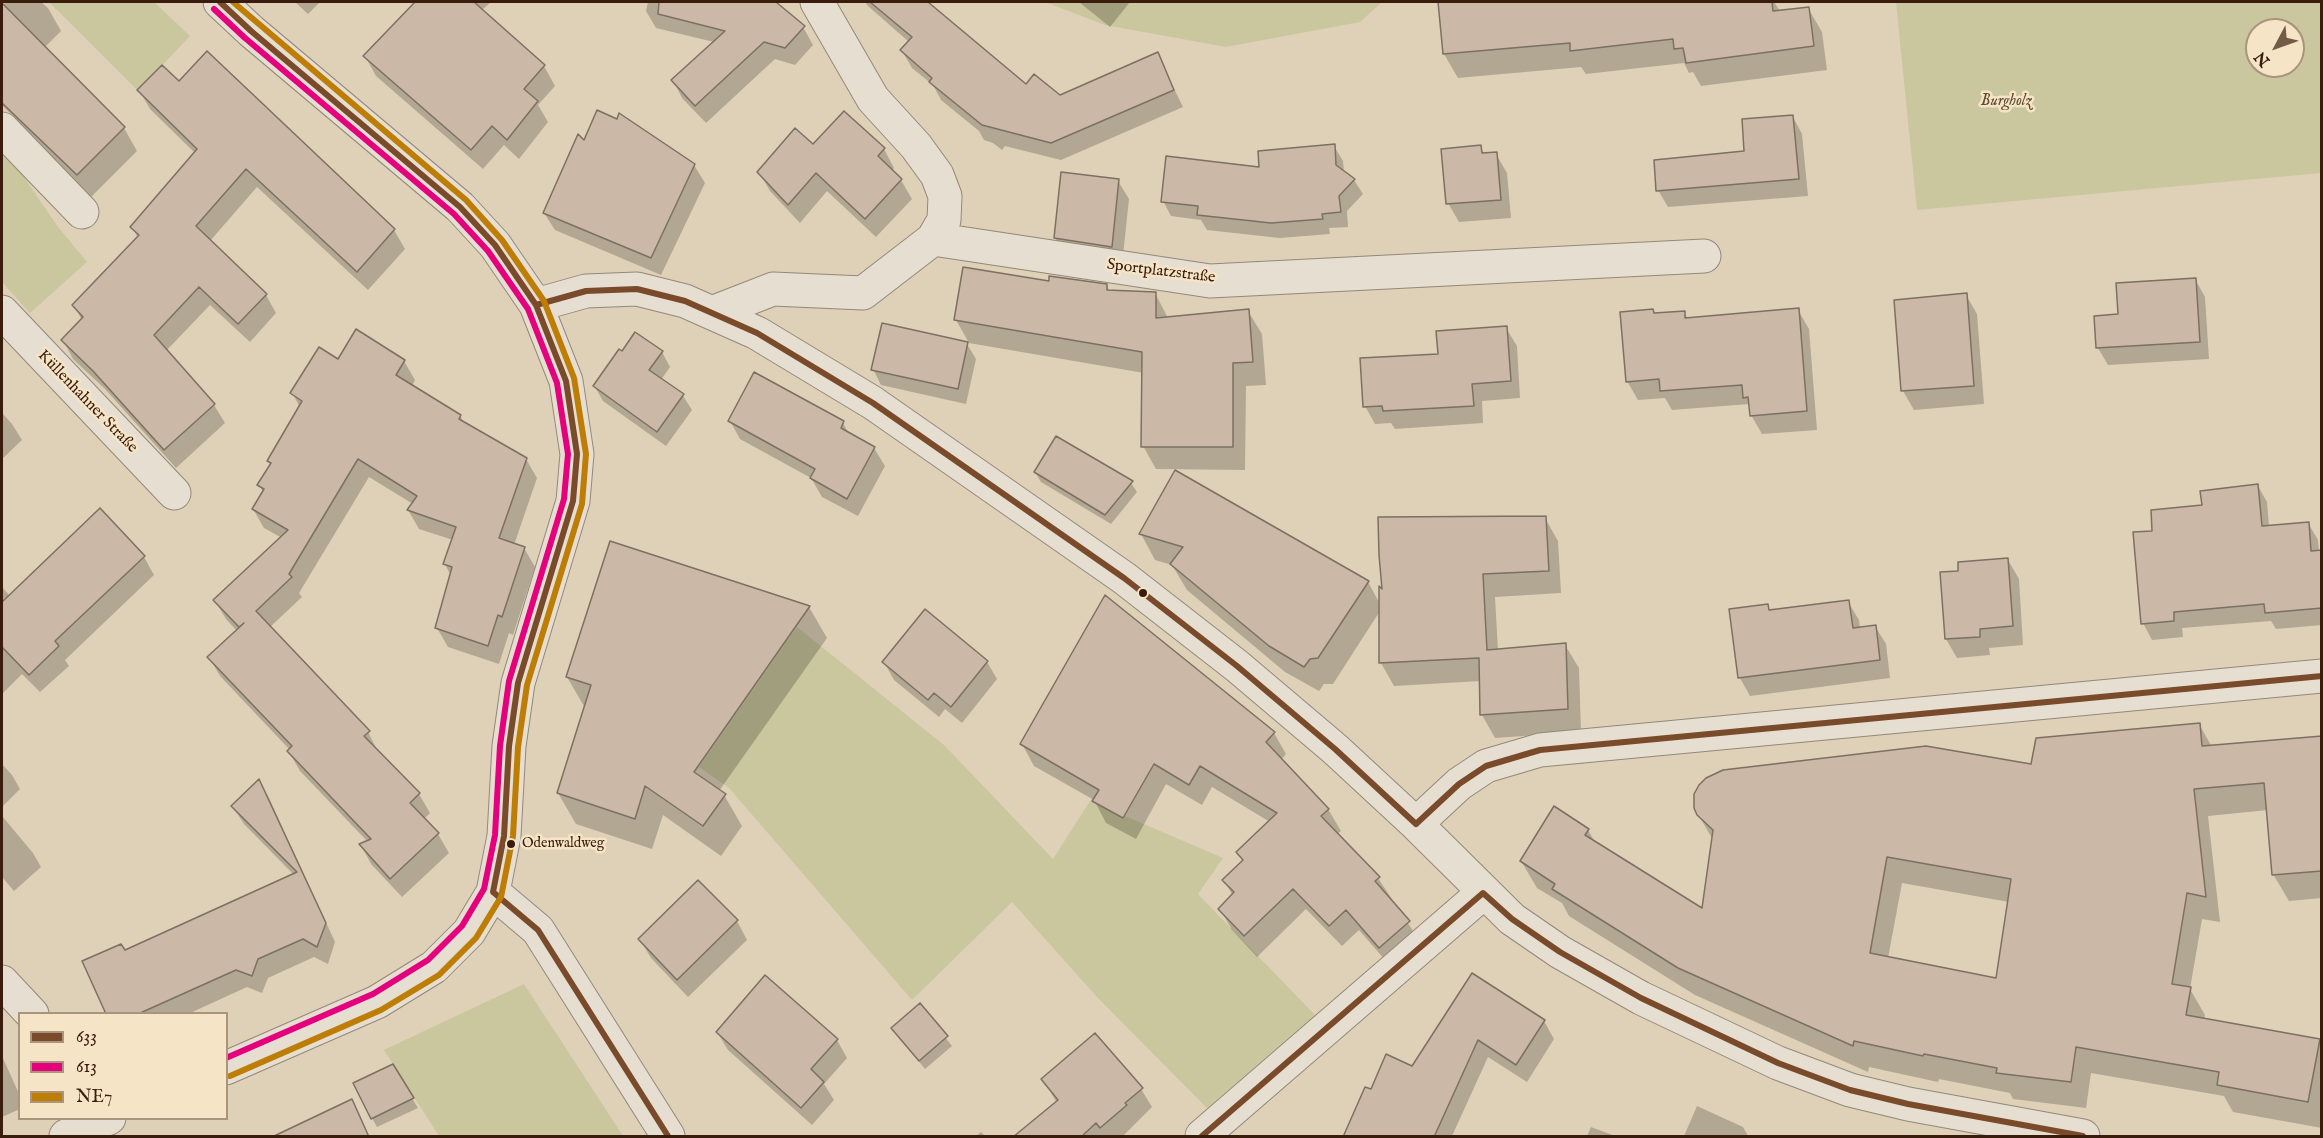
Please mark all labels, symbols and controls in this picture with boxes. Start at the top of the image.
north arrow [2245,18,2305,78]
text: N [2251,47,2275,70]
park label: Burgholz [1980,92,2032,112]
street label: Sportplatzstraße [1106,256,1216,288]
street label: Küllenhahner Straße [33,347,141,457]
unlabelled marker [1137,587,1149,599]
place label: Odenwaldweg [522,836,604,852]
marker: Odenwaldweg [505,838,517,850]
legend [18,1012,228,1120]
text: 633 [76,1026,97,1049]
text: 613 [76,1056,97,1079]
text: NE7 [76,1086,112,1109]

